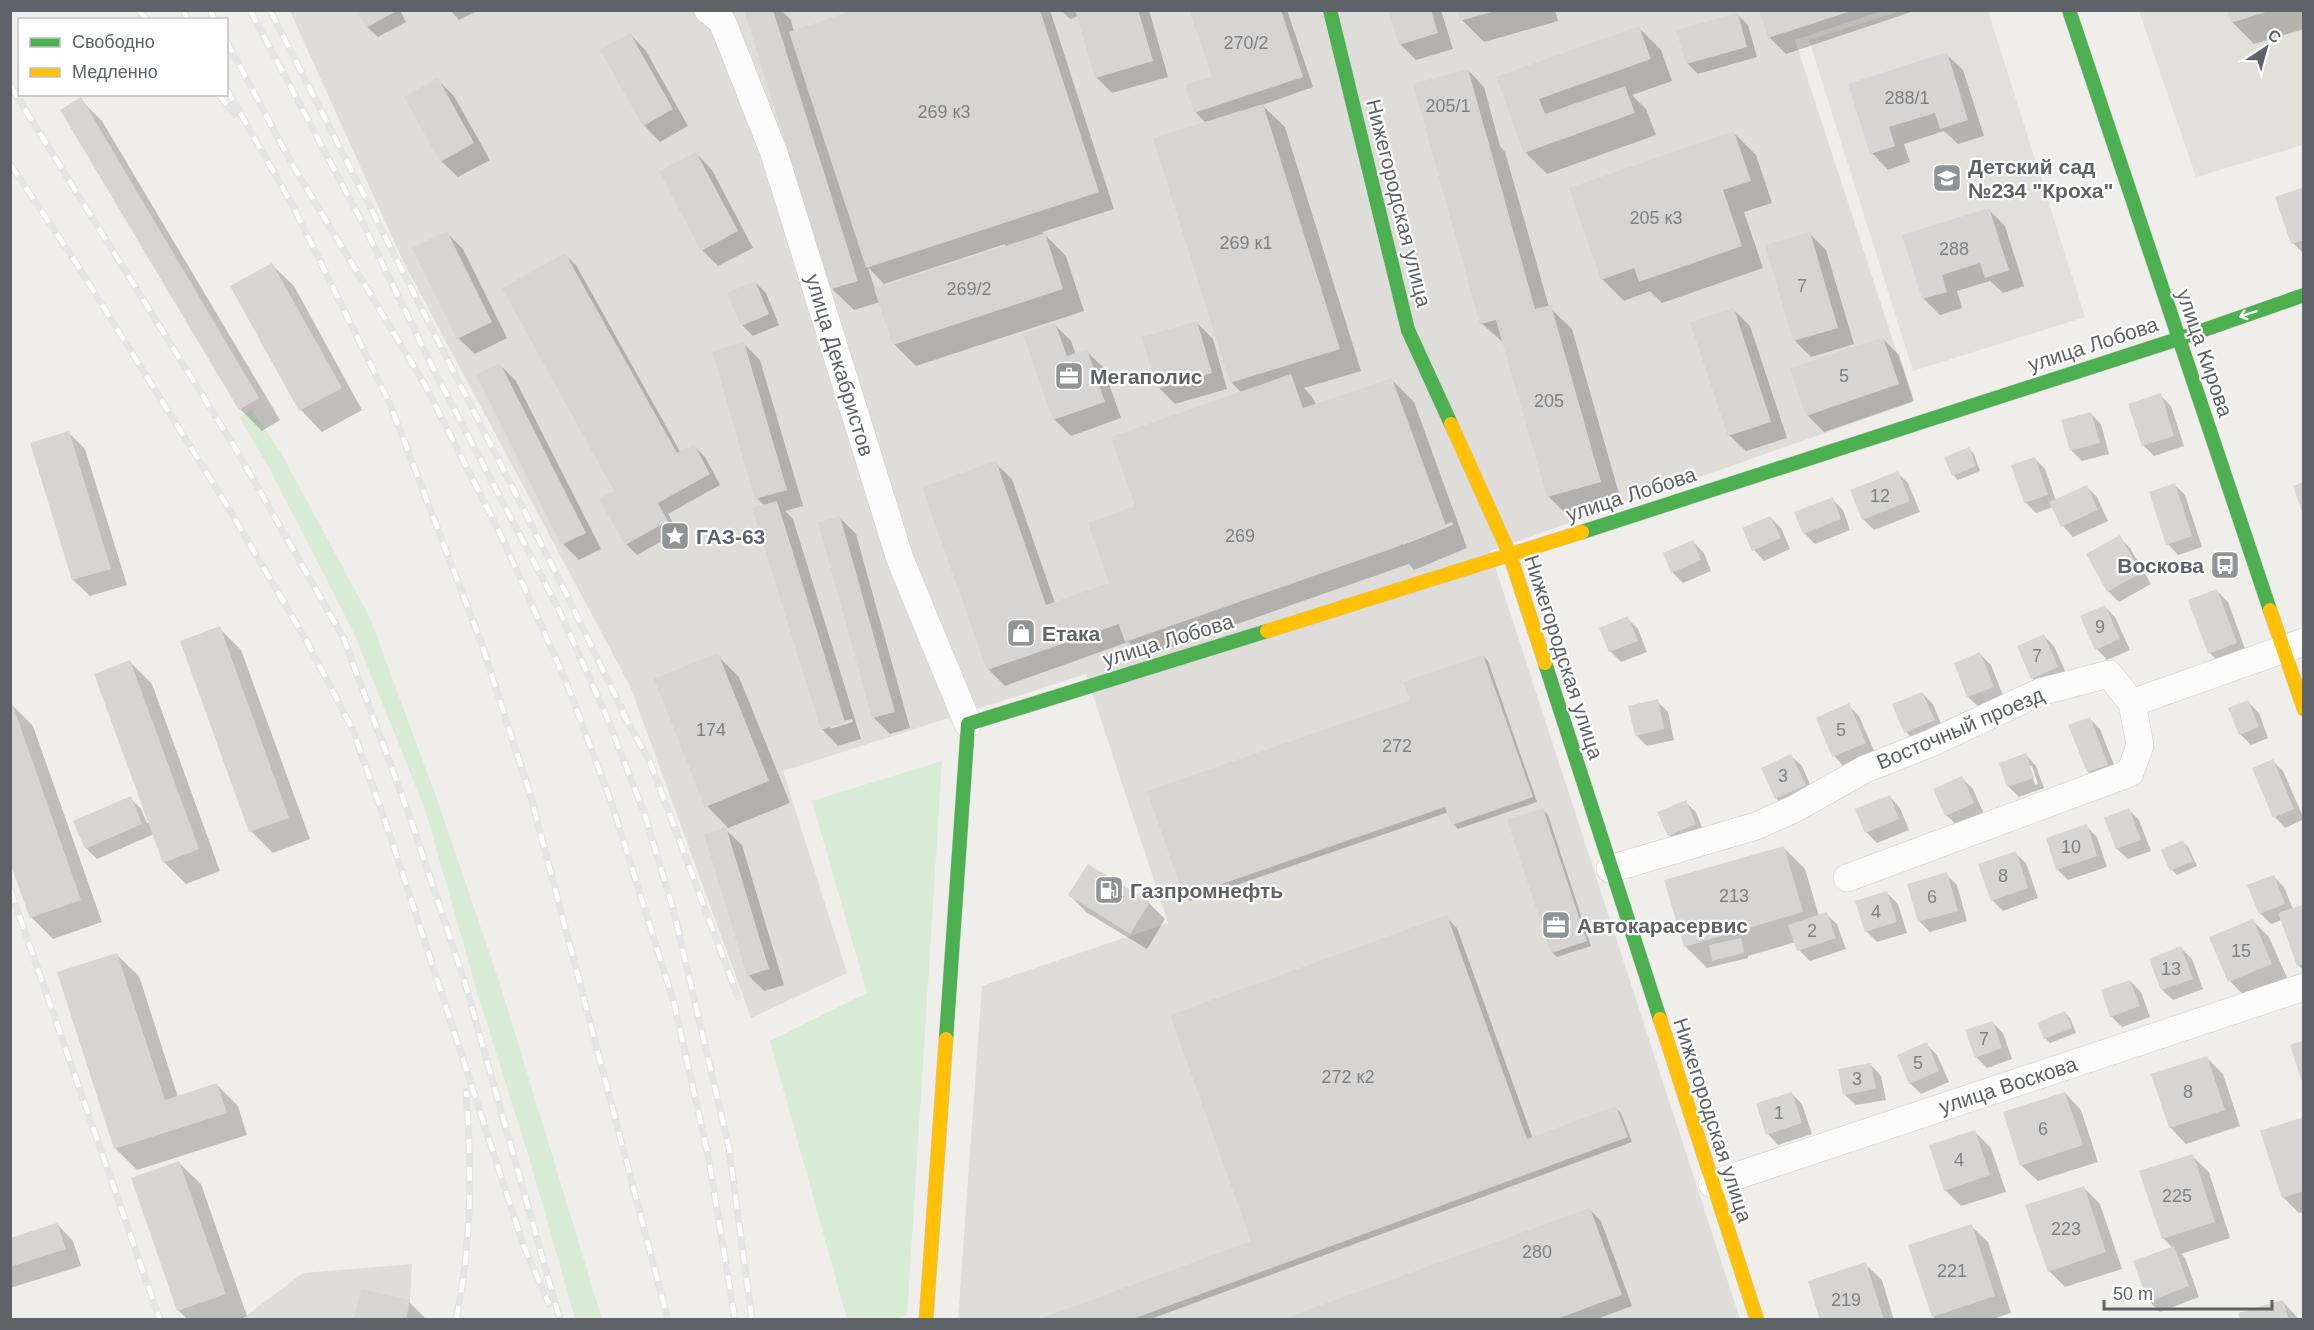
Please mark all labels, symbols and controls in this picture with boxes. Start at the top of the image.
legend [18,18,228,96]
north arrow [2236,18,2296,78]
text: С [2265,26,2285,47]
text: Свободно [72,32,155,52]
house number: 270/2 [1223,33,1269,53]
text: Медленно [72,62,158,82]
house number: 288/1 [1884,88,1930,108]
house number: 205/1 [1425,96,1471,116]
street label: Нижегородская улица [1362,97,1436,310]
house number: 269 к3 [918,102,970,122]
place label: Детский сад №234 "Кроха" [1968,155,2114,202]
school or university icon: Детский сад №234 "Кроха" [1931,162,1963,194]
house number: 205 к3 [1630,208,1682,228]
house number: 269 к1 [1220,233,1272,253]
house number: 288 [1939,239,1969,259]
street label: улица Декабристов [801,271,879,459]
house number: 7 [1797,276,1807,296]
house number: 269/2 [946,279,992,299]
street label: улица Кирова [2172,286,2238,420]
one-way arrow [2239,310,2258,321]
street label: улица Лобова [2025,312,2161,376]
office icon: Мегаполис [1053,360,1085,392]
place label: Мегаполис [1090,365,1203,388]
house number: 5 [1839,366,1849,386]
house number: 205 [1534,391,1564,411]
street label: улица Лобова [1563,462,1699,526]
house number: 12 [1870,486,1890,506]
place icon: ГАЗ-63 [659,520,691,552]
place label: ГАЗ-63 [696,525,765,548]
house number: 269 [1225,526,1255,546]
bus stop icon: Воскова [2209,549,2241,581]
street label: Нижегородская улица [1520,552,1608,762]
place label: Воскова [2117,554,2204,577]
street label: улица Лобова [1100,609,1236,671]
shop icon: Етака [1005,617,1037,649]
house number: 9 [2095,617,2105,637]
place label: Етака [1042,622,1100,645]
house number: 7 [2032,646,2042,666]
street label: Восточный проезд [1873,682,2047,774]
house number: 174 [696,720,726,740]
house number: 5 [1836,720,1846,740]
house number: 272 [1382,736,1412,756]
house number: 3 [1778,766,1788,786]
house number: 10 [2061,837,2081,857]
house number: 8 [1998,866,2008,886]
fuel station icon: Газпромнефть [1093,874,1125,906]
place label: Газпромнефть [1130,879,1283,902]
house number: 213 [1719,886,1749,906]
house number: 6 [1927,887,1937,907]
house number: 4 [1871,902,1881,922]
office icon: Автокарасервис [1540,909,1572,941]
place label: Автокарасервис [1577,914,1748,937]
house number: 2 [1807,921,1817,941]
house number: 15 [2231,941,2251,961]
house number: 13 [2161,959,2181,979]
street label: Нижегородская улица [1669,1015,1757,1225]
house number: 7 [1979,1029,1989,1049]
street label: улица Воскова [1936,1052,2080,1118]
house number: 5 [1913,1053,1923,1073]
house number: 272 к2 [1322,1067,1374,1087]
house number: 3 [1852,1069,1862,1089]
house number: 8 [2183,1082,2193,1102]
house number: 1 [1774,1103,1784,1123]
house number: 6 [2038,1119,2048,1139]
house number: 4 [1954,1150,1964,1170]
house number: 225 [2162,1186,2192,1206]
house number: 223 [2051,1219,2081,1239]
house number: 280 [1522,1242,1552,1262]
house number: 221 [1937,1261,1967,1281]
scale bar [2104,1273,2272,1311]
text: 50 m [2113,1284,2153,1304]
house number: 219 [1831,1290,1861,1310]

